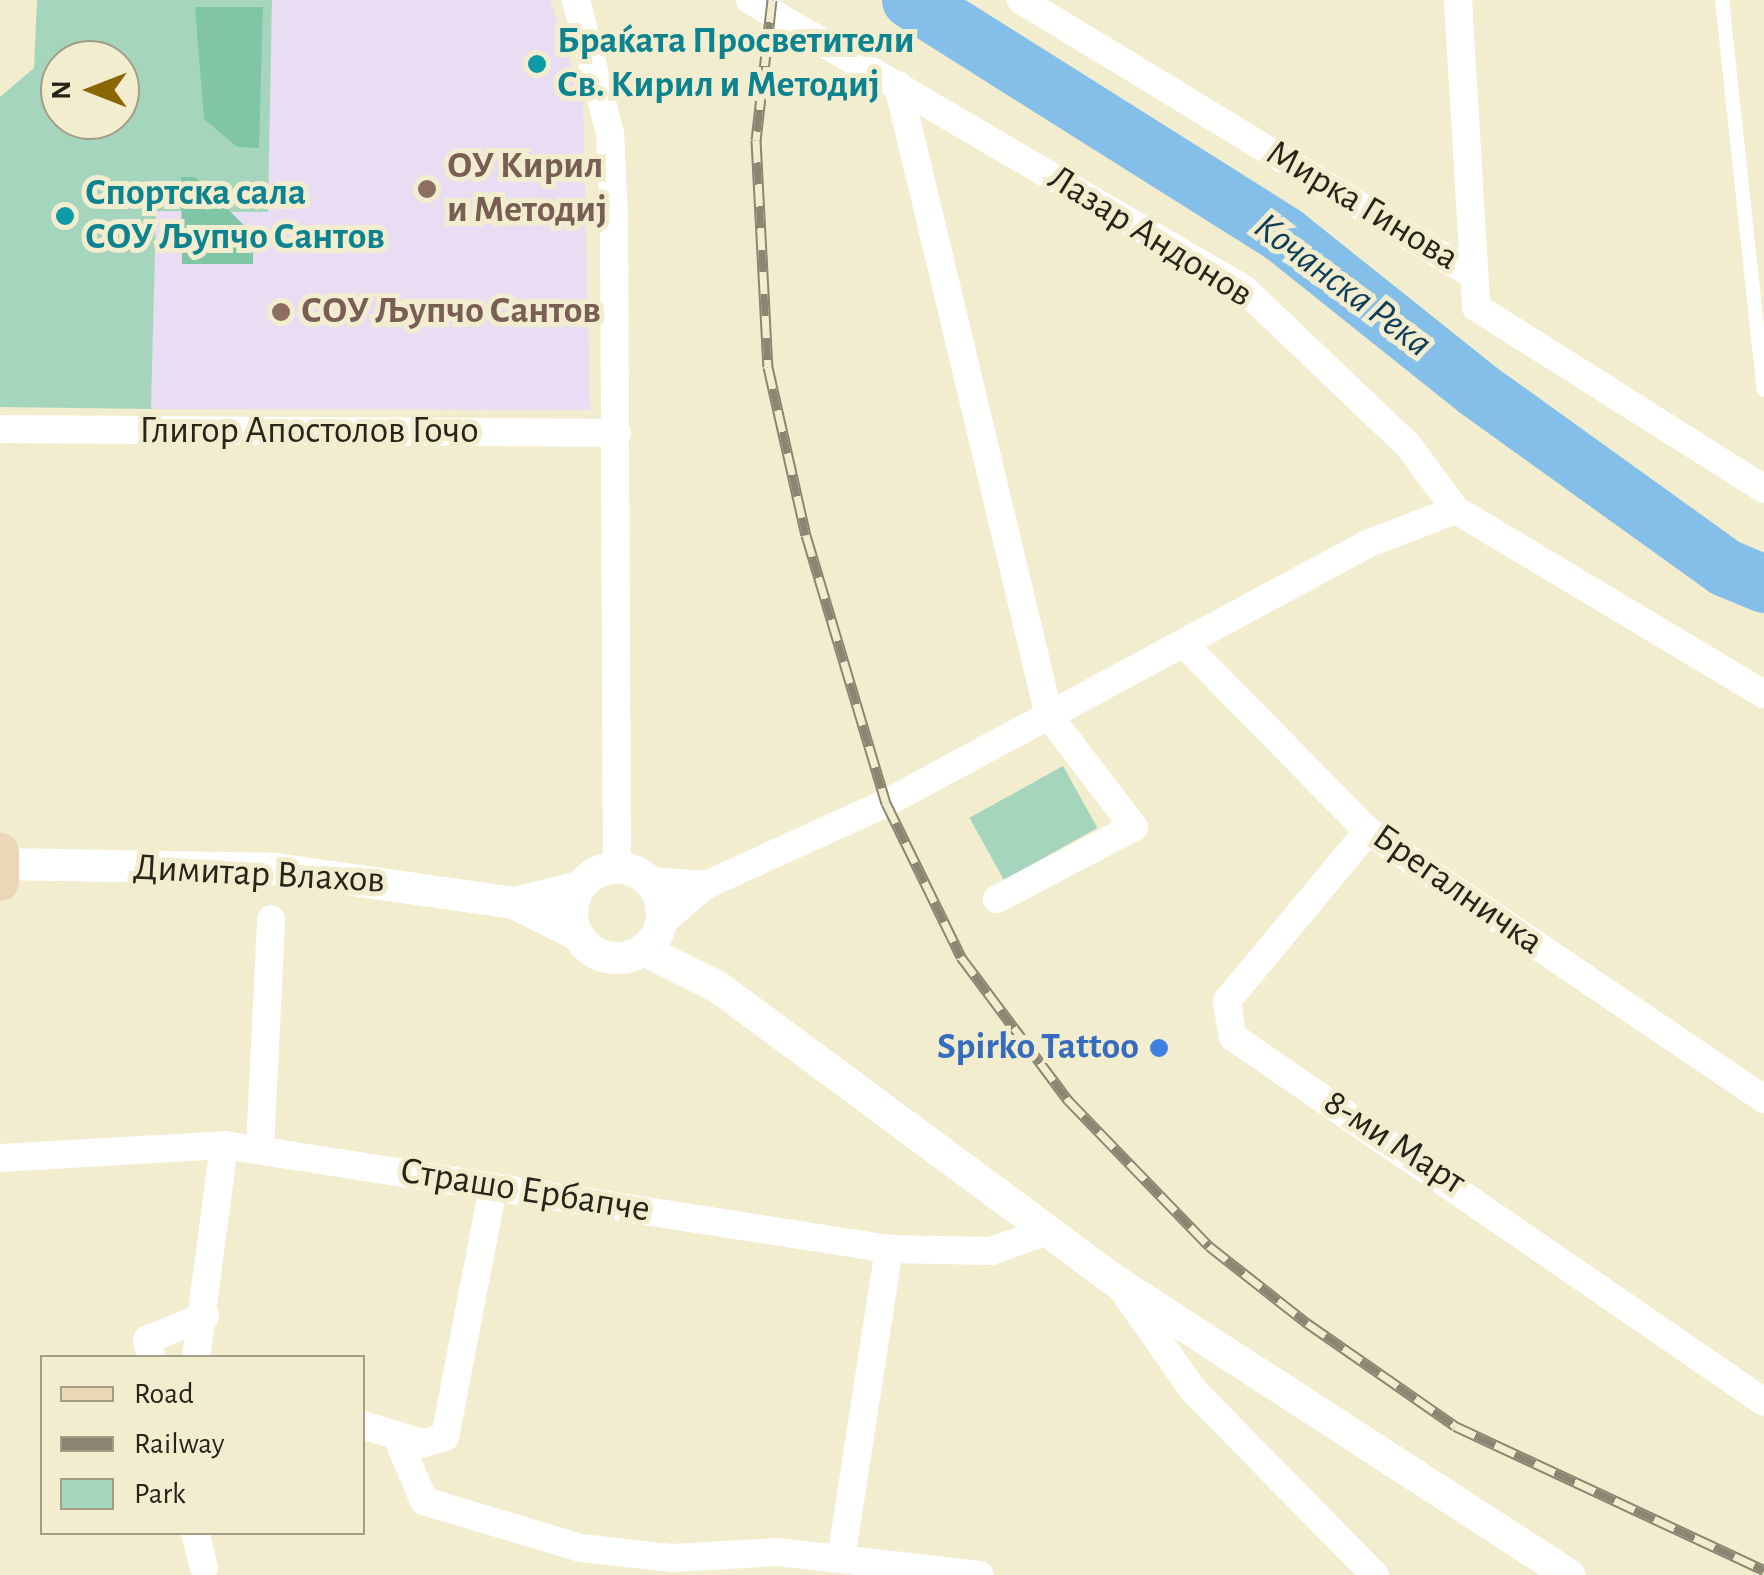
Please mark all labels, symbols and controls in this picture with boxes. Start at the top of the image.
place label: Браќата Просветители Св. Кирил и Методиј [557,19,915,108]
north arrow [40,40,140,140]
marker: Браќата Просветители Св. Кирил и Методиј [526,53,548,75]
text: N [48,80,76,100]
street label: Мирка Гинова [1258,131,1466,281]
place label: ОУ Кирил и Методиј [447,144,607,233]
street label: Лазар Андонов [1039,156,1261,318]
place label: Спортска сала СОУ Љупчо Сантов [85,171,385,260]
marker: ОУ Кирил и Методиј [416,178,438,200]
water label: Кочанска Река [1245,203,1441,367]
marker: Спортска сала СОУ Љупчо Сантов [54,205,76,227]
place label: СОУ Љупчо Сантов [301,289,601,335]
marker: СОУ Љупчо Сантов [270,301,292,323]
street label: Глигор Апостолов Гочо [139,409,479,455]
street label: Брегалничка [1363,815,1551,965]
street label: Димитар Влахов [132,846,386,904]
place label: Spirko Tattoo [937,1025,1139,1071]
marker: Spirko Tattoo [1148,1037,1170,1059]
street label: 8-ми Март [1315,1080,1473,1206]
street label: Страшо Ербапче [397,1149,653,1233]
legend [40,1355,365,1535]
text: Road [134,1379,194,1409]
text: Railway [134,1429,225,1459]
text: Park [134,1479,186,1509]

